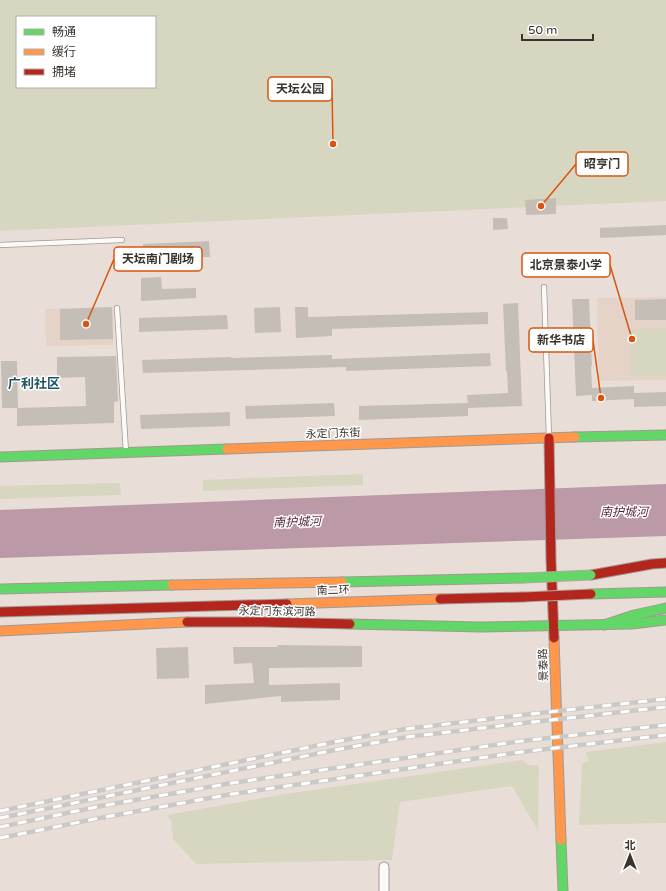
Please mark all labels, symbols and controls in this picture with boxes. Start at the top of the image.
legend [16,16,156,88]
scale bar [522,16,593,42]
text: 50 m [528,23,557,37]
text: 畅通 [52,25,76,39]
text: 缓行 [52,45,76,59]
text: 拥堵 [52,65,76,79]
callout: 天坛公园 [268,77,332,101]
text: 天坛公园 [276,82,324,96]
callout: 昭亨门 [576,152,628,176]
text: 昭亨门 [584,157,620,171]
callout: 天坛南门剧场 [114,247,202,271]
text: 天坛南门剧场 [122,252,194,266]
callout: 北京景泰小学 [522,253,610,277]
text: 北京景泰小学 [530,258,602,272]
callout: 新华书店 [529,328,593,352]
text: 新华书店 [537,333,585,347]
district label: 广利社区 [8,376,60,392]
street label: 永定门东街 [305,426,361,441]
water label: 南护城河 [600,505,650,519]
water label: 南护城河 [273,514,323,530]
street label: 南二环 [316,583,350,598]
street label: 永定门东滨河路 [238,604,316,619]
street label: 景泰路 [536,648,551,682]
north arrow [610,835,650,875]
text: 北 [625,839,636,852]

